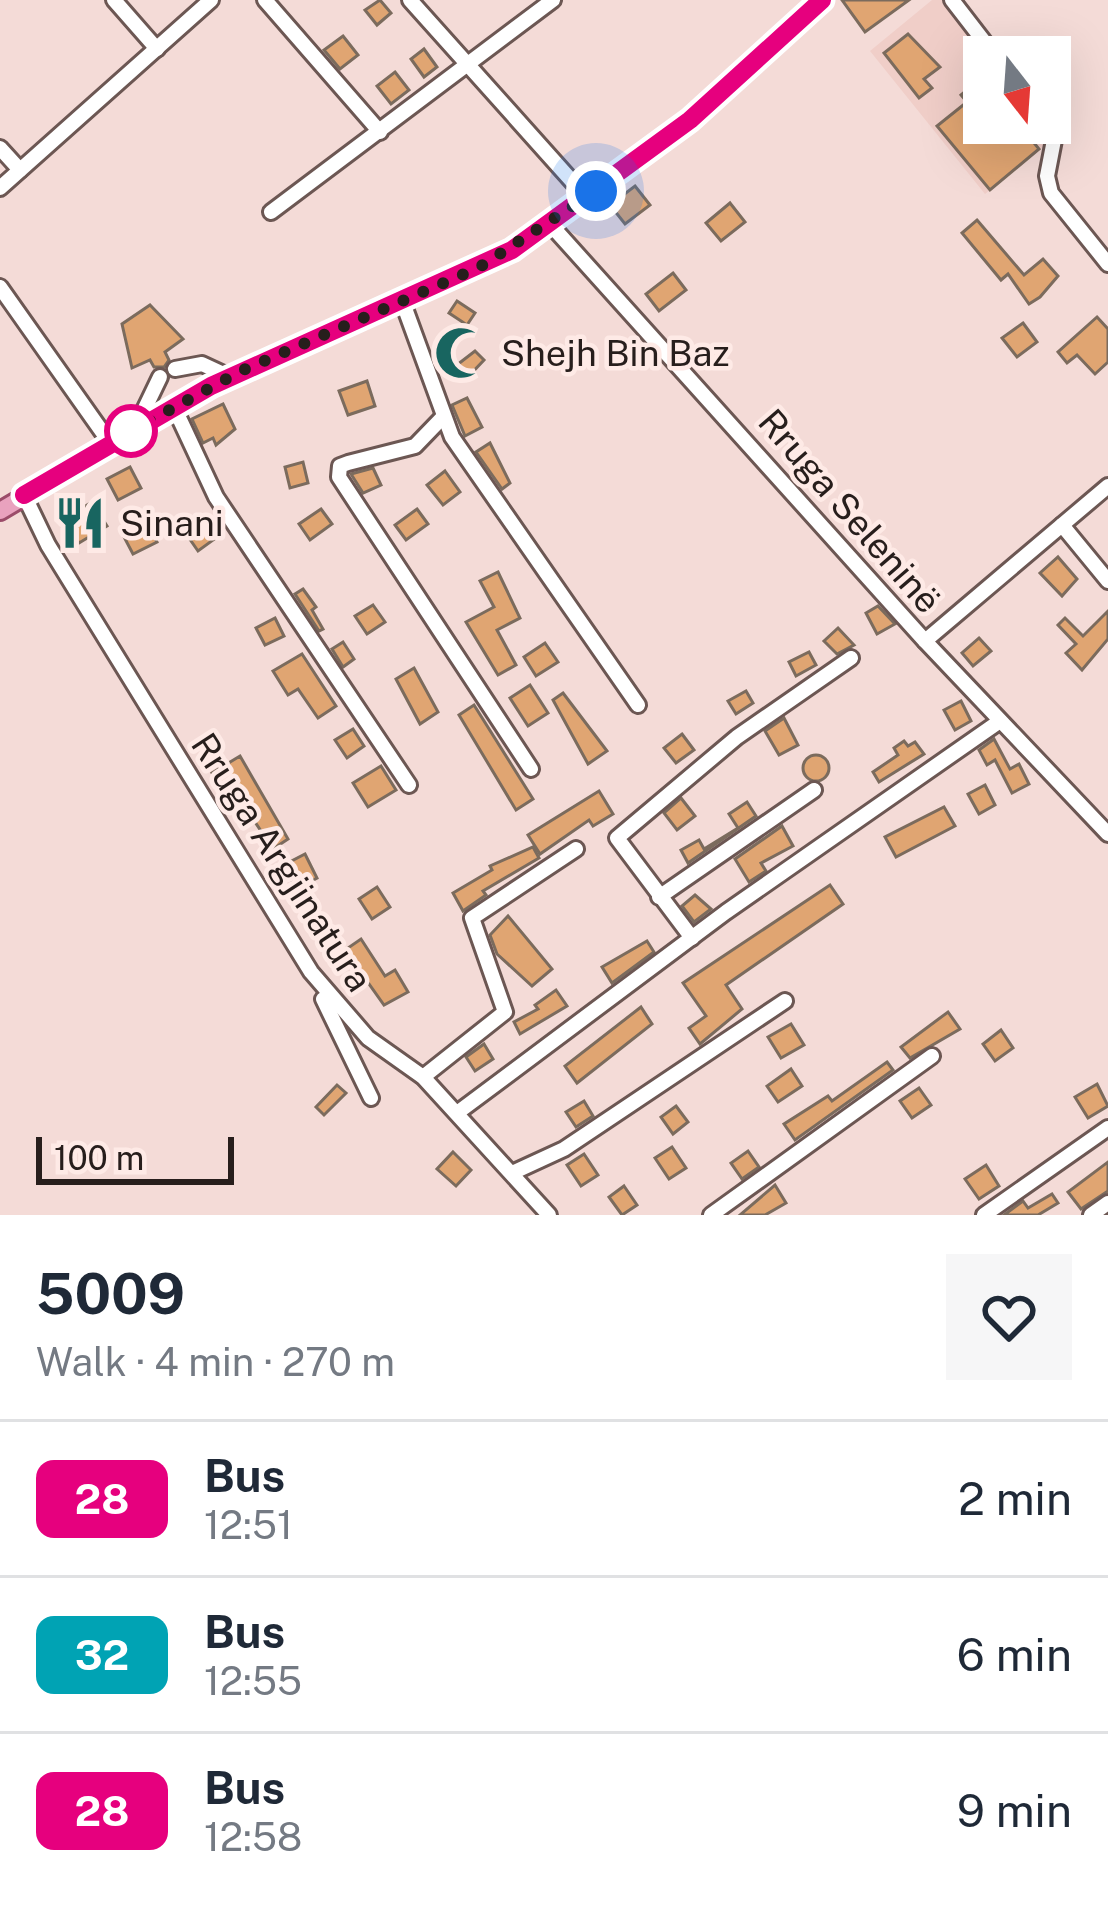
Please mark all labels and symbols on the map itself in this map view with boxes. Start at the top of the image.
north arrow [963,36,1071,144]
your location [566,161,626,221]
mosque icon: Shejh Bin Baz [432,324,490,382]
place label: Shejh Bin Baz [501,332,730,374]
street label: Rruga Seleninë [750,401,950,621]
unlabelled marker [106,406,156,456]
restaurant icon: Sinani [51,494,109,552]
place label: Sinani [120,502,224,544]
street label: Rruga Argjinatura [183,725,381,999]
scale bar [36,1131,234,1184]

